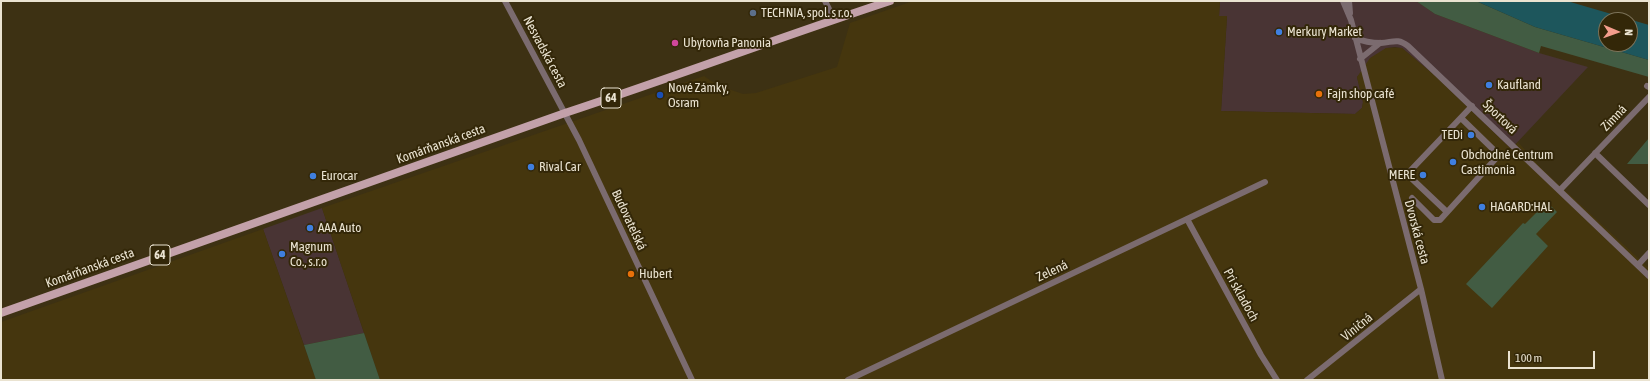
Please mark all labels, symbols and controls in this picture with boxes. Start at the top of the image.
place label: TECHNIA, spol. s r.o. [761,5,852,21]
marker: TECHNIA, spol. s r.o. [748,8,758,18]
north arrow [1598,12,1638,52]
street label: Nesvadská cesta [520,14,570,90]
place label: Merkury Market [1287,24,1362,40]
marker: Merkury Market [1274,27,1284,37]
text: N [1623,29,1635,36]
place label: Ubytovňa Panonia [683,35,771,51]
marker: Ubytovňa Panonia [670,38,680,48]
place label: Kaufland [1497,77,1541,93]
place label: Nové Zámky, Osram [668,80,729,111]
marker: Kaufland [1484,80,1494,90]
place label: Fajn shop café [1327,86,1394,102]
road number: 64 [601,88,621,108]
marker: Fajn shop café [1314,89,1324,99]
marker: Nové Zámky, Osram [655,90,665,100]
street label: Športová [1479,97,1521,137]
street label: Zimná [1598,102,1630,134]
street label: Komárňanská cesta [394,121,488,167]
place label: TEDi [1441,127,1463,143]
marker: TEDi [1466,130,1476,140]
place label: Obchodné Centrum Castimonia [1461,147,1553,178]
marker: Obchodné Centrum Castimonia [1448,157,1458,167]
place label: Rival Car [539,159,581,175]
marker: Rival Car [526,162,536,172]
place label: MERE [1389,167,1415,183]
place label: Eurocar [321,168,357,184]
marker: MERE [1418,170,1428,180]
marker: Eurocar [308,171,318,181]
street label: Budovateľská [608,187,650,253]
street label: Dvorská cesta [1401,198,1433,266]
place label: HAGARD:HAL [1490,199,1552,215]
marker: HAGARD:HAL [1477,202,1487,212]
place label: AAA Auto [318,220,361,236]
marker: AAA Auto [305,223,315,233]
place label: Magnum Co., s.r.o [290,239,332,270]
street label: Komárňanská cesta [43,245,137,291]
road number: 64 [150,245,170,265]
marker: Magnum Co., s.r.o [277,249,287,259]
street label: Zelená [1034,257,1070,285]
place label: Hubert [639,266,672,282]
street label: Pri skladoch [1220,266,1262,324]
marker: Hubert [626,269,636,279]
street label: Viničná [1338,310,1376,344]
scale bar [1510,343,1597,369]
text: 100 m [1515,351,1542,365]

